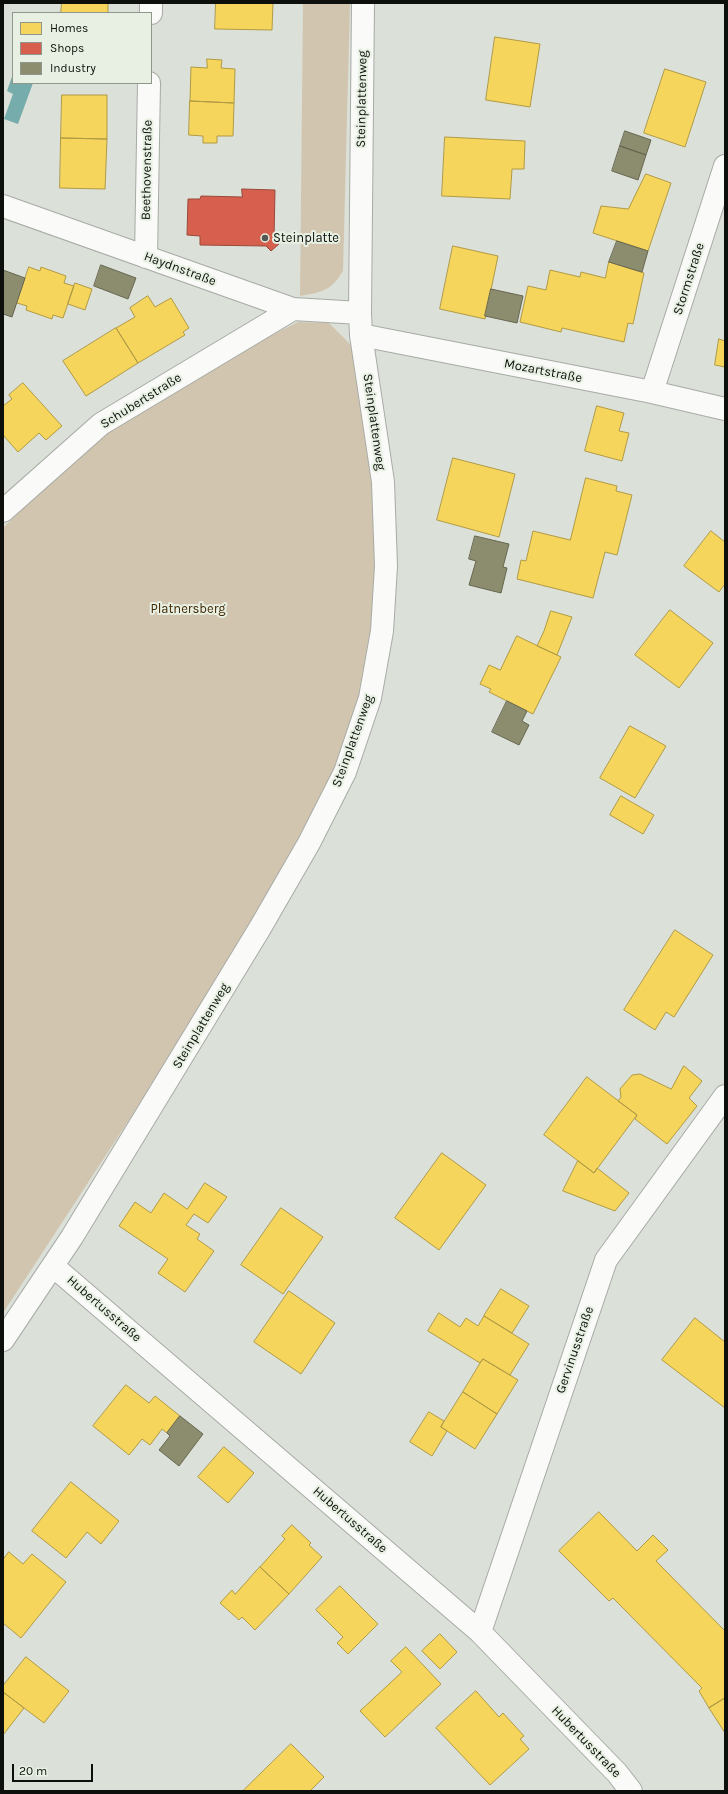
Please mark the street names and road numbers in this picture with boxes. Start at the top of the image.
street label: Steinplattenweg [353,50,371,148]
street label: Beethovenstraße [138,120,156,220]
street label: Stormstraße [670,241,708,317]
street label: Haydnstraße [142,249,218,289]
street label: Mozartstraße [503,356,583,386]
street label: Schubertstraße [98,370,184,432]
street label: Steinplattenweg [360,373,388,471]
street label: Steinplattenweg [329,693,377,789]
street label: Steinplattenweg [169,980,233,1072]
street label: Hubertusstraße [64,1272,144,1346]
street label: Gervinusstraße [553,1304,597,1396]
street label: Hubertusstraße [310,1483,390,1557]
street label: Hubertusstraße [548,1703,624,1781]

